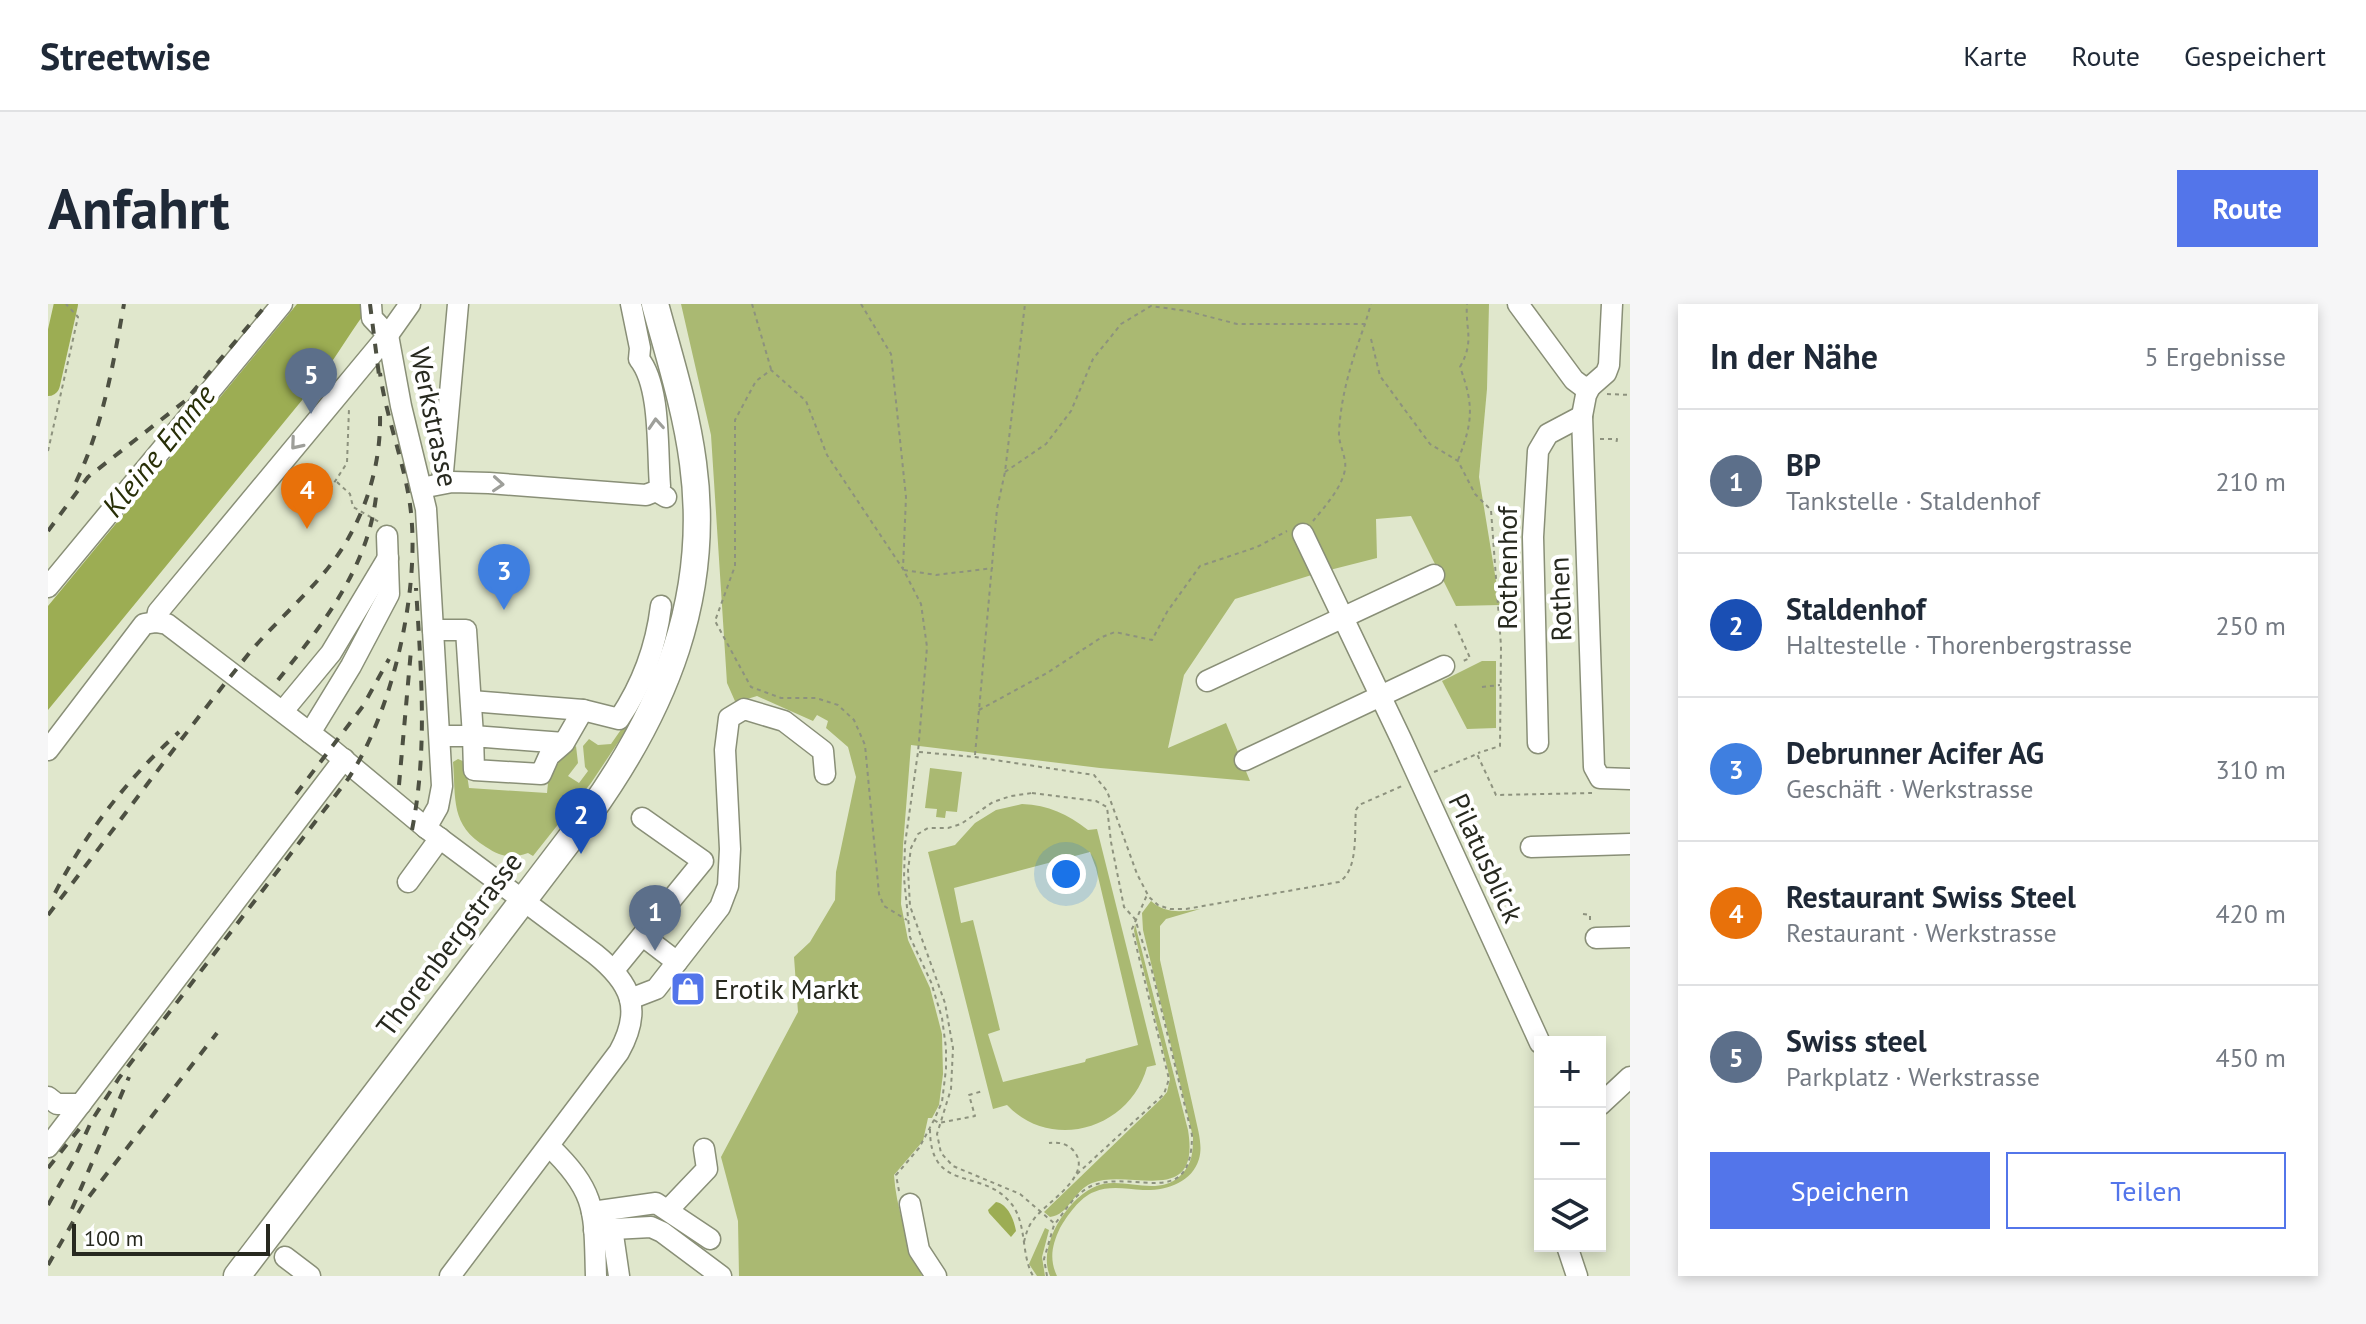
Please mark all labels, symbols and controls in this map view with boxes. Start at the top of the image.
text: Streetwise [40,31,211,80]
text: Karte [1963,37,2027,74]
text: Route [2071,37,2140,74]
text: Gespeichert [2184,37,2326,74]
button: Route [2177,170,2318,247]
text: Anfahrt [48,172,230,244]
text: In der Nähe [1710,334,1878,378]
text: 5 Ergebnisse [2145,340,2286,373]
street label: Werkstrasse [402,344,467,490]
pin: 5 [285,348,337,414]
water label: Kleine Emme [92,376,223,524]
one-way arrow [648,417,665,430]
one-way arrow [291,434,306,449]
text: BP [1786,445,1821,484]
pin: 4 [281,463,333,529]
text: 1 [1729,465,1743,498]
text: 210 m [2215,465,2286,498]
one-way arrow [492,475,505,492]
text: Tankstelle · Staldenhof [1786,484,2040,517]
street label: Rothenhof [1488,505,1525,630]
pin: 3 [478,544,530,610]
street label: Rothen [1540,556,1579,642]
text: Staldenhof [1786,589,1926,628]
text: 2 [1729,609,1743,642]
text: 250 m [2215,609,2286,642]
text: Haltestelle · Thorenbergstrasse [1786,628,2132,661]
text: Debrunner Acifer AG [1786,733,2044,772]
text: 3 [1729,753,1743,786]
text: 310 m [2215,753,2286,786]
text: Geschäft · Werkstrasse [1786,772,2033,805]
street label: Pilatusblick [1440,787,1533,929]
pin: 2 [555,788,607,854]
street label: Thorenbergstrasse [367,844,530,1043]
your location [1046,854,1086,894]
text: Restaurant Swiss Steel [1786,877,2076,916]
pin: 1 [629,885,681,951]
text: 4 [1729,897,1743,930]
text: 420 m [2215,897,2286,930]
text: Restaurant · Werkstrasse [1786,916,2057,949]
shop icon: Erotik Markt [669,970,707,1008]
place label: Erotik Markt [714,970,860,1007]
text: Swiss steel [1786,1021,1927,1060]
map controls [1534,1036,1606,1252]
button: + [1534,1036,1606,1108]
text: 5 [1729,1041,1743,1074]
text: 450 m [2215,1041,2286,1074]
text: Parkplatz · Werkstrasse [1786,1060,2040,1093]
button: − [1534,1108,1606,1180]
button: Speichern [1710,1152,1990,1229]
button: Teilen [2006,1152,2286,1229]
button: layers [1534,1180,1606,1252]
scale bar [72,1220,270,1256]
text: 100 m [84,1224,144,1252]

